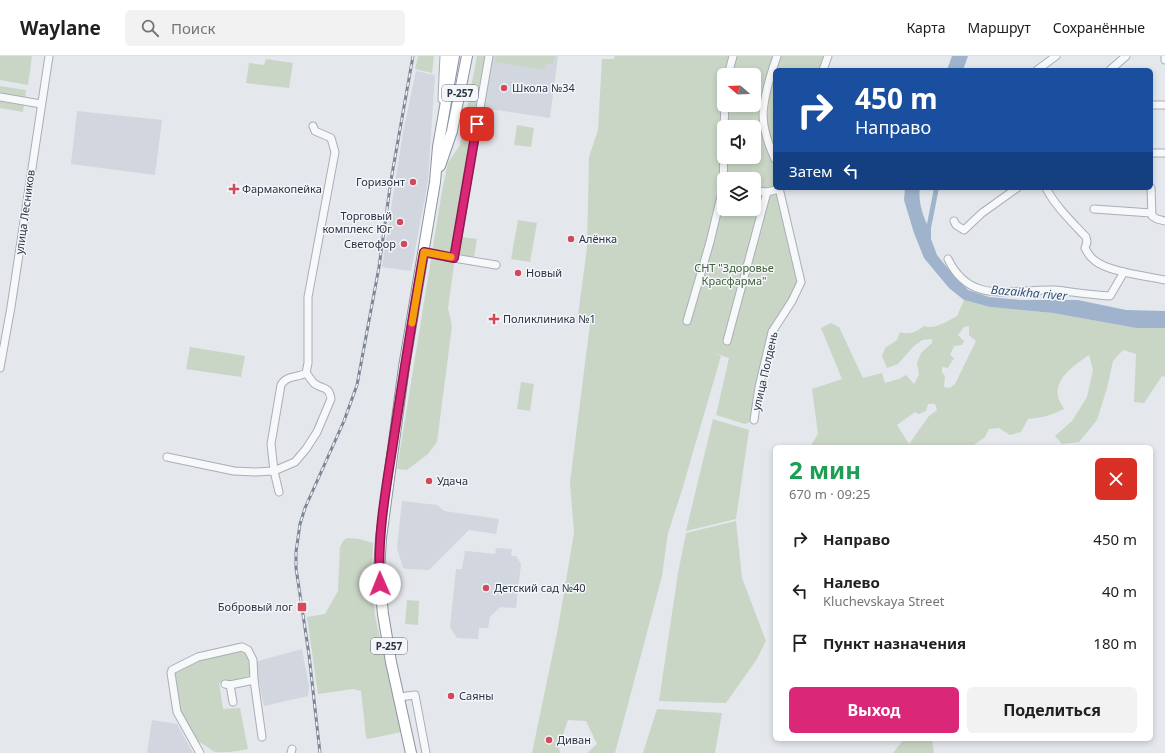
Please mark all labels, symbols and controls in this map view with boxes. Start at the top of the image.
search box [125,10,405,46]
text: Waylane [20,15,101,41]
icon: search [139,17,161,39]
text: Поиск [171,18,216,38]
text: Карта [906,18,945,37]
text: Маршрут [967,18,1031,37]
text: Сохранённые [1053,18,1145,37]
north arrow [717,68,761,112]
map controls [717,68,761,216]
text: 450 m [855,79,938,117]
place label: Школа №34 [512,80,575,95]
marker: Школа №34 [499,83,509,93]
icon: right [789,84,841,136]
road number: Р-257 [442,85,478,101]
pin [460,107,494,141]
icon: arrive [466,113,488,135]
text: Направо [855,115,931,139]
button: sound [717,120,761,164]
icon: left [840,160,862,182]
text: Затем [789,161,832,181]
street label: улица Лесников [11,169,38,255]
button: layers [717,172,761,216]
place label: Горизонт [356,174,405,189]
marker: Горизонт [408,177,418,187]
place label: Фармакопейка [242,181,322,196]
marker: Фармакопейка [229,184,239,194]
place label: Торговый комплекс Юг [323,208,392,236]
marker: Торговый комплекс Юг [395,217,405,227]
place label: Алёнка [579,231,617,246]
marker: Алёнка [566,234,576,244]
place label: Светофор [344,236,396,251]
marker: Светофор [399,239,409,249]
park label: СНТ "Здоровье Красфарма" [694,260,774,288]
place label: Новый [526,265,562,280]
marker: Новый [513,268,523,278]
water label: Bazaikha river [990,281,1069,304]
place label: Поликлиника №1 [503,311,596,326]
marker: Поликлиника №1 [488,313,500,325]
street label: улица Полдень [748,330,781,412]
text: 2 мин [789,453,861,486]
button: close [1095,458,1137,500]
place label: Удача [437,473,468,488]
marker: Удача [424,476,434,486]
text: 670 m · 09:25 [789,485,870,503]
icon: right [789,528,811,550]
text: Направо [823,529,890,549]
text: 450 m [1093,529,1137,549]
position arrow [359,563,401,605]
text: Налево [823,572,880,592]
place label: Детский сад №40 [494,580,586,595]
icon: left [789,580,811,602]
text: 40 m [1102,581,1137,601]
marker: Детский сад №40 [481,583,491,593]
text: Kluchevskaya Street [823,592,944,610]
place label: Бобровый лог [218,599,293,614]
marker: Бобровый лог [296,601,308,613]
icon: arrive [789,632,811,654]
text: Пункт назначения [823,633,966,653]
text: 180 m [1093,633,1137,653]
road number: Р-257 [371,638,407,654]
button: Выход [789,687,959,733]
button: Поделиться [967,687,1137,733]
place label: Саяны [459,688,494,703]
marker: Саяны [446,691,456,701]
place label: Диван [557,732,591,747]
marker: Диван [544,735,554,745]

